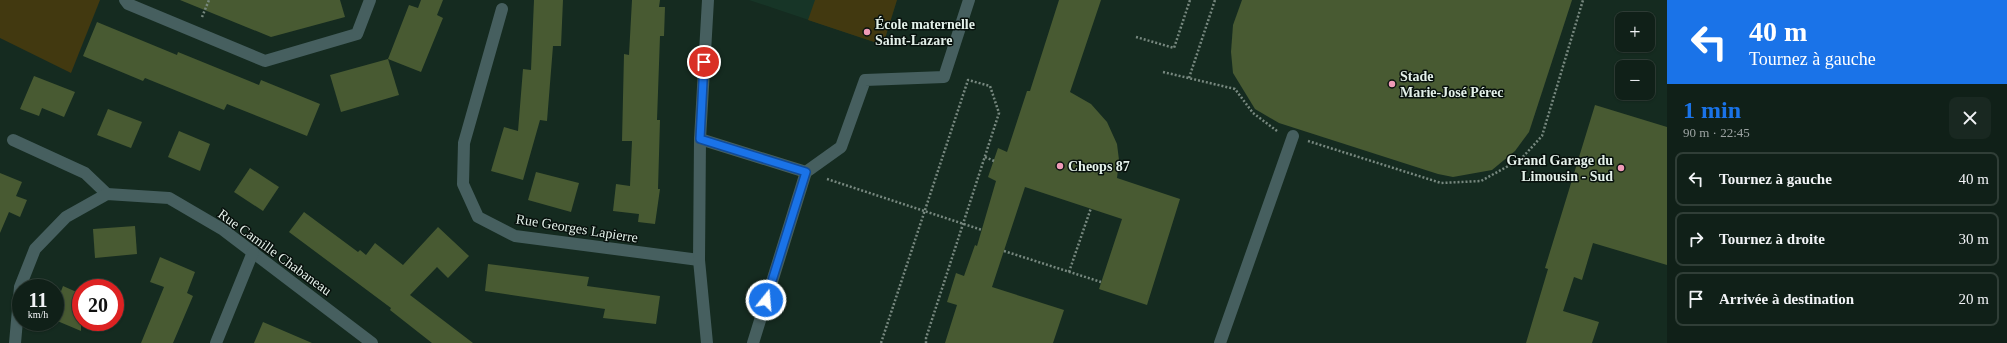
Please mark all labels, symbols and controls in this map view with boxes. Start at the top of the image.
map controls [1615,12,1655,100]
button: + [1615,12,1655,52]
place label: École maternelle Saint-Lazare [875,16,975,48]
icon: left [1683,16,1735,68]
text: 40 m [1749,16,1807,47]
marker: École maternelle Saint-Lazare [862,27,872,37]
pin [687,45,721,79]
text: Tournez à gauche [1749,49,1876,69]
icon: arrive [693,51,715,73]
button: − [1615,60,1655,100]
place label: Stade Marie-José Pérec [1400,69,1504,100]
marker: Stade Marie-José Pérec [1387,79,1397,89]
text: 1 min [1683,97,1741,123]
button: close [1949,97,1991,139]
text: 90 m · 22:45 [1683,125,1750,140]
place label: Grand Garage du Limousin - Sud [1506,153,1613,184]
place label: Cheops 87 [1068,159,1130,174]
marker: Cheops 87 [1055,161,1065,171]
marker: Grand Garage du Limousin - Sud [1616,163,1626,173]
icon: left [1685,168,1707,190]
text: Tournez à gauche [1719,171,1832,187]
text: 40 m [1959,171,1989,187]
street label: Rue Camille Chabaneau [215,206,334,298]
street label: Rue Georges Lapierre [515,211,639,246]
icon: right [1685,228,1707,250]
text: Tournez à droite [1719,231,1825,247]
text: 30 m [1959,231,1989,247]
speed limit sign: 20 [72,279,124,331]
position arrow [745,279,787,321]
icon: arrive [1685,288,1707,310]
text: 11 [29,289,47,311]
text: Arrivée à destination [1719,291,1854,307]
text: 20 m [1959,291,1989,307]
text: km/h [28,309,48,320]

